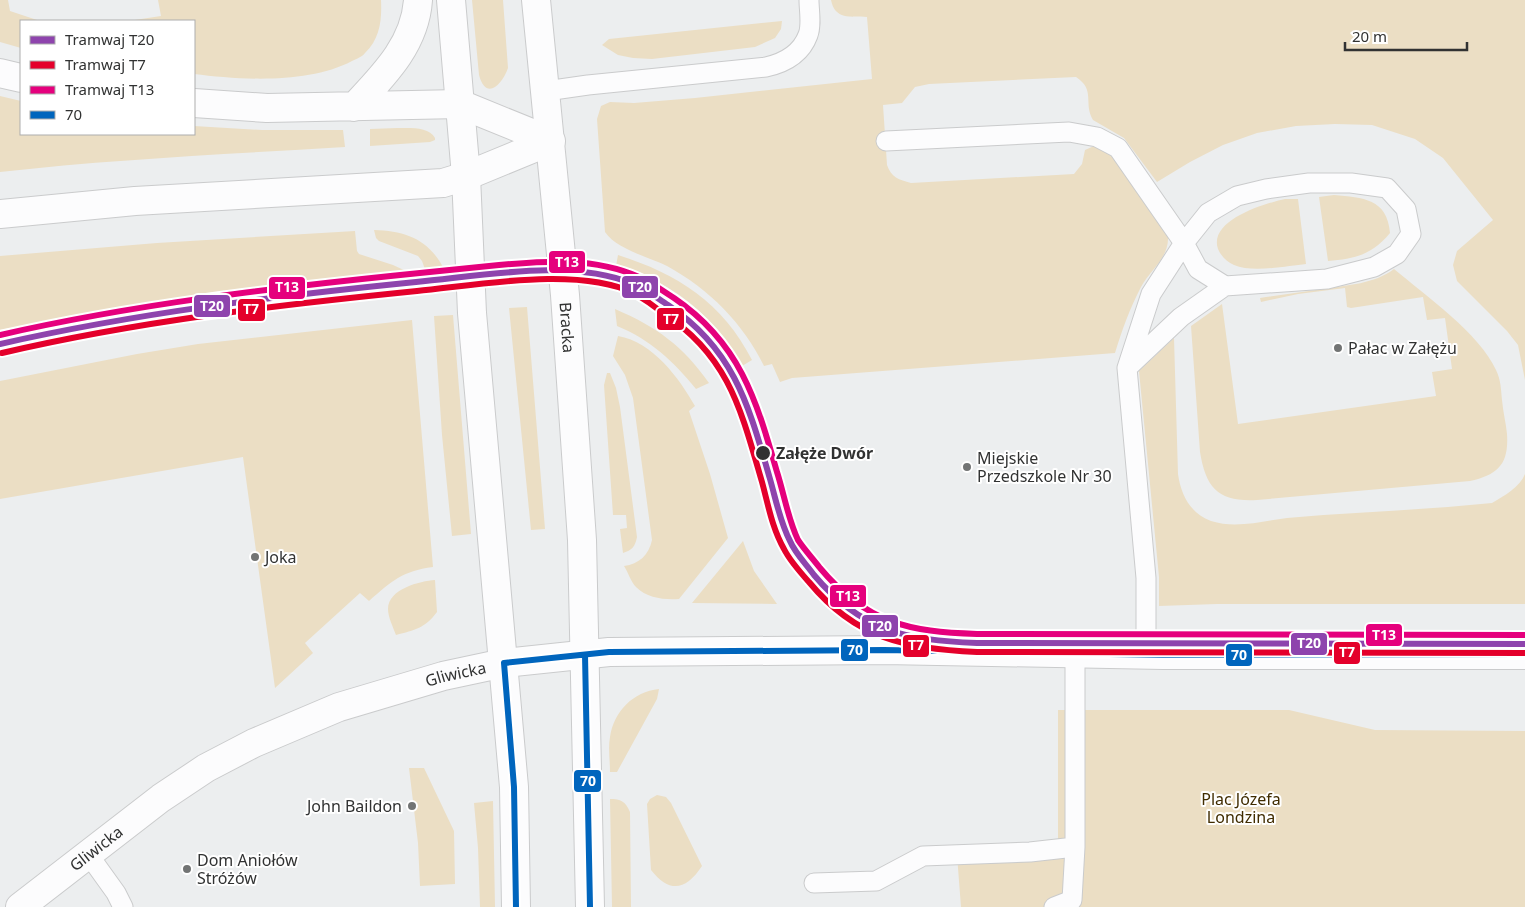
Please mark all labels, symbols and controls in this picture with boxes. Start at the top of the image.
legend [20,20,195,135]
scale bar [1345,20,1468,52]
text: 20 m [1352,26,1387,46]
text: Tramwaj T20 [65,29,154,49]
text: Tramwaj T7 [65,54,146,74]
text: Tramwaj T13 [65,79,154,99]
text: 70 [65,104,82,124]
line badge: T13 [548,250,586,274]
text: T13 [555,252,579,271]
line badge: T20 [621,275,659,299]
line badge: T13 [268,276,306,300]
text: T13 [275,277,299,296]
text: T20 [628,277,652,296]
line badge: T20 [193,294,231,318]
text: T20 [200,296,224,315]
line badge: T7 [237,298,266,322]
text: T7 [243,299,259,318]
street label: Bracka [555,301,580,354]
line badge: T7 [656,307,685,331]
text: T7 [663,309,679,328]
place label: Pałac w Załężu [1348,337,1457,359]
marker: Pałac w Załężu [1332,342,1344,354]
place label: Załęże Dwór [776,442,873,464]
marker: Załęże Dwór [754,444,772,462]
place label: Miejskie Przedszkole Nr 30 [977,447,1112,487]
marker: Miejskie Przedszkole Nr 30 [961,461,973,473]
place label: Joka [263,546,297,568]
marker: Joka [249,551,261,563]
line badge: T13 [829,584,867,608]
text: T13 [836,586,860,605]
line badge: T20 [861,614,899,638]
text: T20 [868,616,892,635]
line badge: T13 [1365,623,1403,647]
text: T13 [1372,625,1396,644]
line badge: T20 [1290,632,1328,656]
text: T20 [1297,633,1321,652]
line badge: T7 [902,634,930,658]
text: T7 [908,635,924,654]
line badge: 70 [840,638,869,662]
text: 70 [847,640,863,659]
line badge: T7 [1333,641,1361,665]
text: T7 [1339,642,1355,661]
line badge: 70 [1225,643,1253,667]
text: 70 [1231,645,1247,664]
street label: Gliwicka [422,656,488,692]
line badge: 70 [573,769,602,793]
text: 70 [580,771,596,790]
park label: Plac Józefa Londzina [1201,788,1281,828]
place label: John Baildon [305,795,402,817]
marker: John Baildon [406,800,418,812]
street label: Gliwicka [65,821,127,876]
place label: Dom Aniołów Stróżów [197,849,298,889]
marker: Dom Aniołów Stróżów [181,863,193,875]

